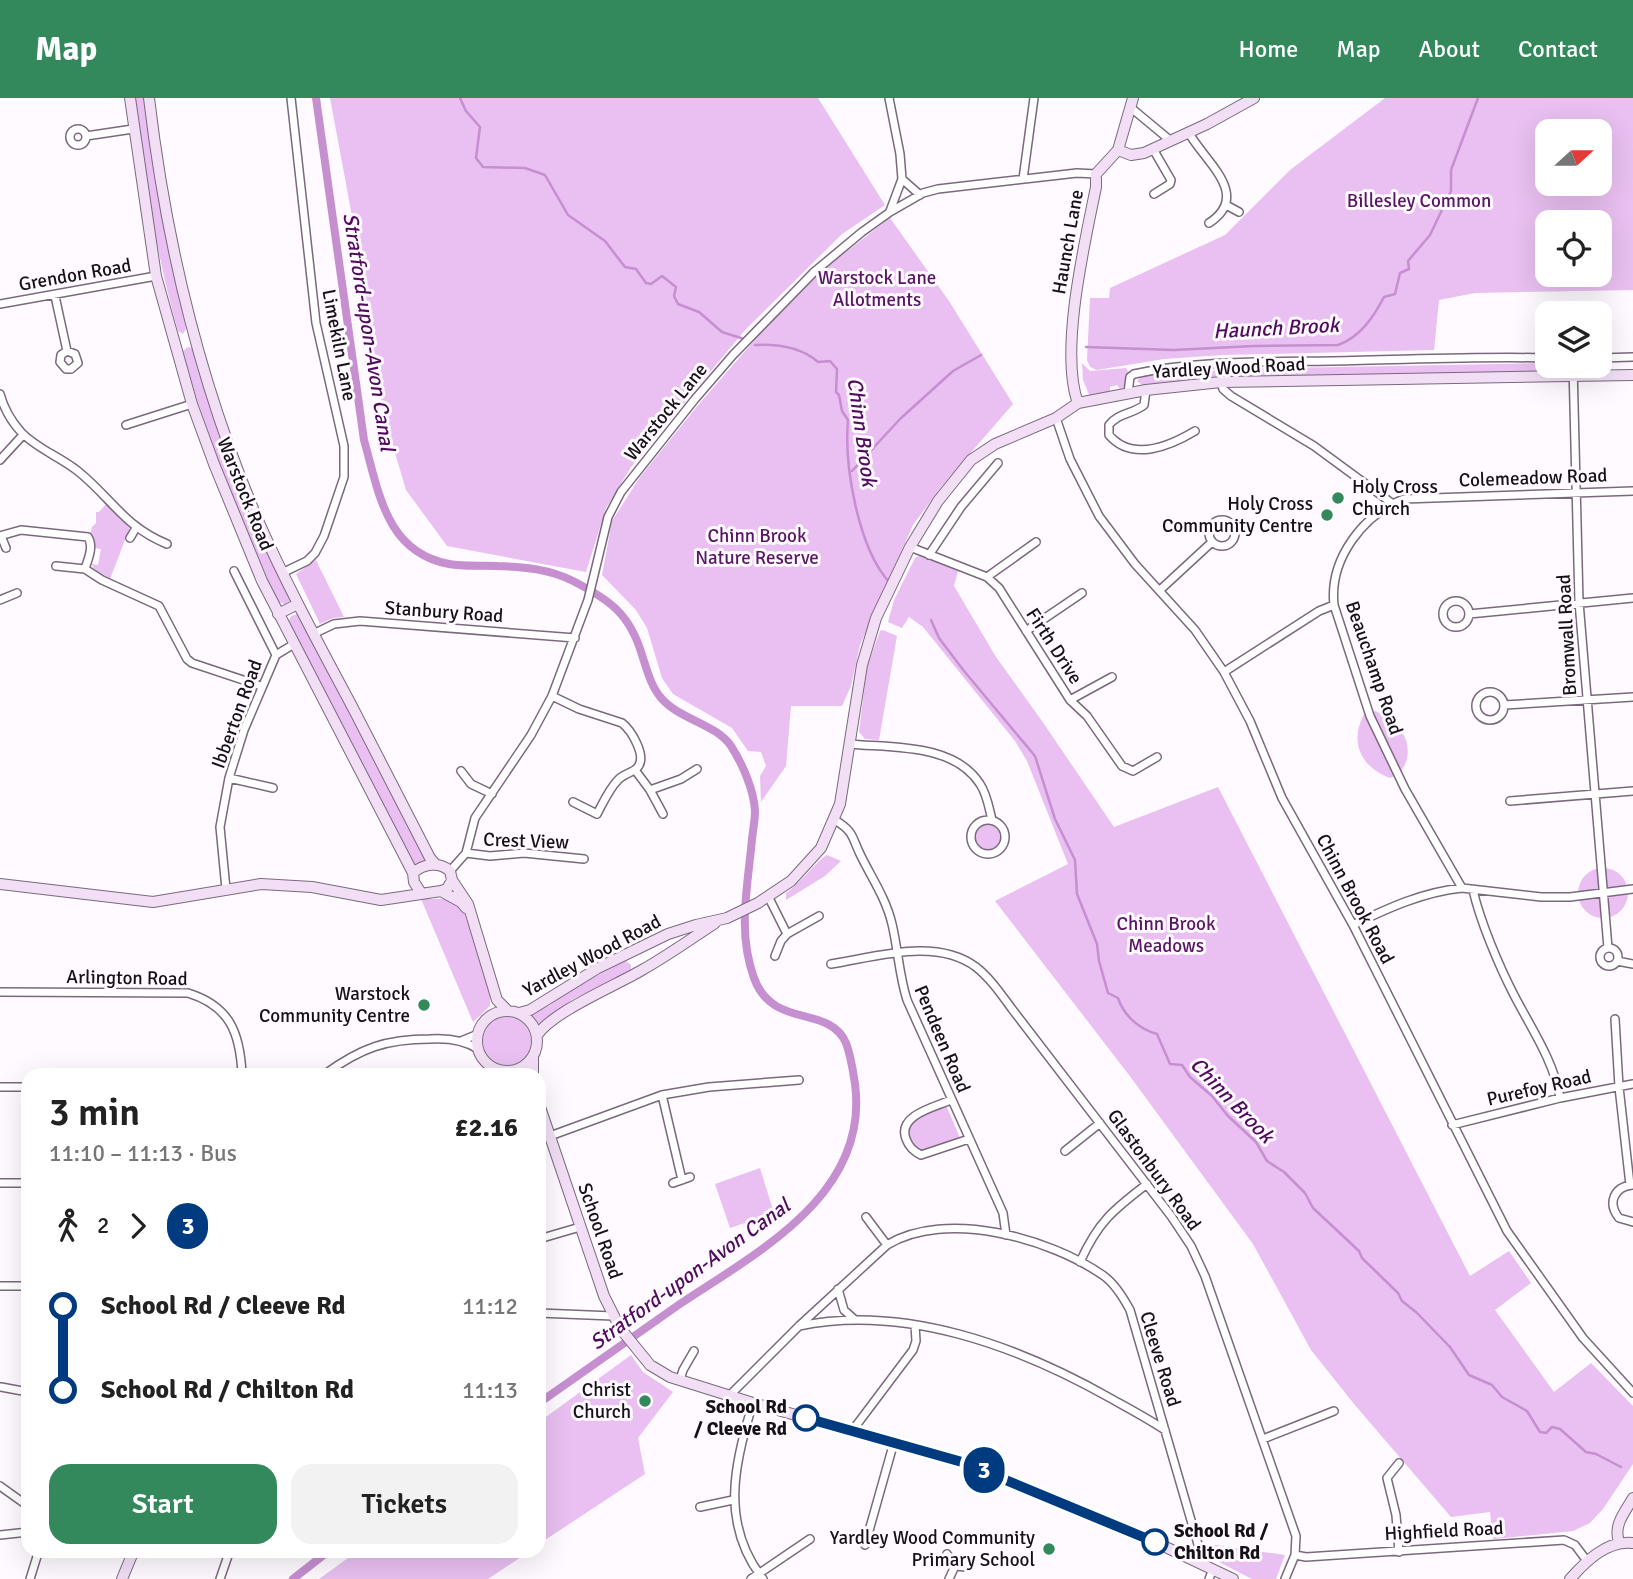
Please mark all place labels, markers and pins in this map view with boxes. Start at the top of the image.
place label: Holy Cross Church [1352,475,1438,521]
marker: Holy Cross Church [1330,490,1346,506]
place label: Holy Cross Community Centre [1162,492,1313,538]
marker: Holy Cross Community Centre [1319,507,1335,523]
place label: Warstock Community Centre [259,982,410,1028]
marker: Warstock Community Centre [416,997,432,1013]
place label: Christ Church [573,1378,631,1424]
marker: Christ Church [637,1393,653,1409]
place label: School Rd / Cleeve Rd [694,1395,787,1441]
marker: School Rd / Cleeve Rd [793,1405,819,1431]
place label: School Rd / Chilton Rd [1174,1519,1269,1565]
place label: Yardley Wood Community Primary School [830,1526,1035,1572]
marker: School Rd / Chilton Rd [1142,1529,1168,1555]
marker: Yardley Wood Community Primary School [1041,1541,1057,1557]

